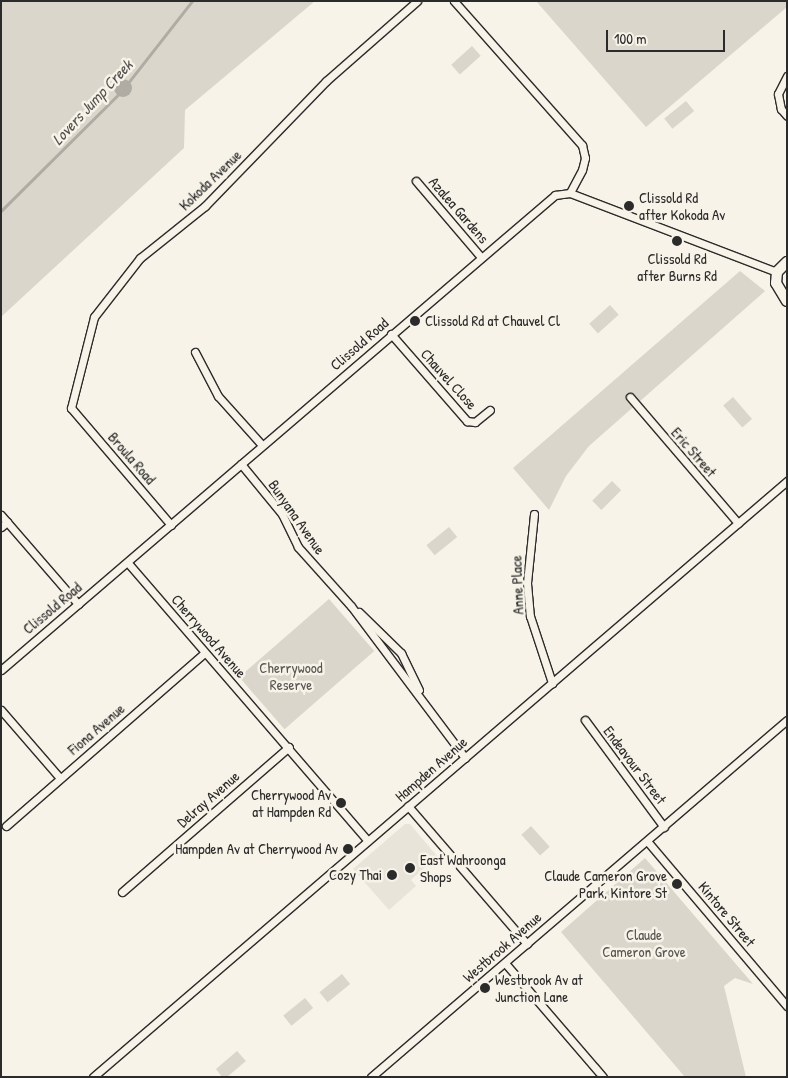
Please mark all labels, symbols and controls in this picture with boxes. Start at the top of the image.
scale bar [608,20,727,52]
text: 100 m [614,28,647,49]
water label: Lovers Jump Creek [48,56,136,148]
street label: Kokoda Avenue [175,146,245,214]
street label: Azalea Gardens [425,173,493,247]
place label: Clissold Rd after Kokoda Av [639,188,725,223]
marker: Clissold Rd after Kokoda Av [623,200,635,212]
marker: Clissold Rd after Burns Rd [671,235,683,247]
place label: Clissold Rd after Burns Rd [637,249,717,284]
place label: Clissold Rd at Chauvel Cl [425,312,560,330]
street label: Clissold Road [326,314,392,374]
marker: Clissold Rd at Chauvel Cl [409,315,421,327]
street label: Chauvel Close [417,345,481,413]
street label: Eric Street [668,423,720,481]
street label: Broula Road [104,428,160,488]
street label: Bunyana Avenue [265,476,329,558]
street label: Anne Place [507,555,527,615]
street label: Clissold Road [19,578,85,638]
street label: Cherrywood Avenue [168,591,250,681]
park label: Cherrywood Reserve [259,658,323,693]
street label: Fiona Avenue [64,700,128,758]
street label: Endeavour Street [600,722,670,808]
street label: Hampden Avenue [391,733,471,805]
street label: Delray Avenue [173,767,243,831]
place label: Cherrywood Av at Hampden Rd [251,785,331,820]
marker: Cherrywood Av at Hampden Rd [335,797,347,809]
place label: Hampden Av at Cherrywood Av [175,840,338,858]
marker: Hampden Av at Cherrywood Av [342,843,354,855]
place label: East Wahroonga Shops [420,850,506,885]
marker: East Wahroonga Shops [404,862,416,874]
place label: Cozy Thai [329,866,382,884]
place label: Claude Cameron Grove Park, Kintore St [544,866,667,901]
marker: Cozy Thai [386,869,398,881]
marker: Claude Cameron Grove Park, Kintore St [671,878,683,890]
street label: Kintore Street [695,878,759,950]
street label: Westbrook Avenue [459,908,545,986]
park label: Claude Cameron Grove [602,925,686,960]
place label: Westbrook Av at Junction Lane [495,970,583,1005]
marker: Westbrook Av at Junction Lane [479,982,491,994]

